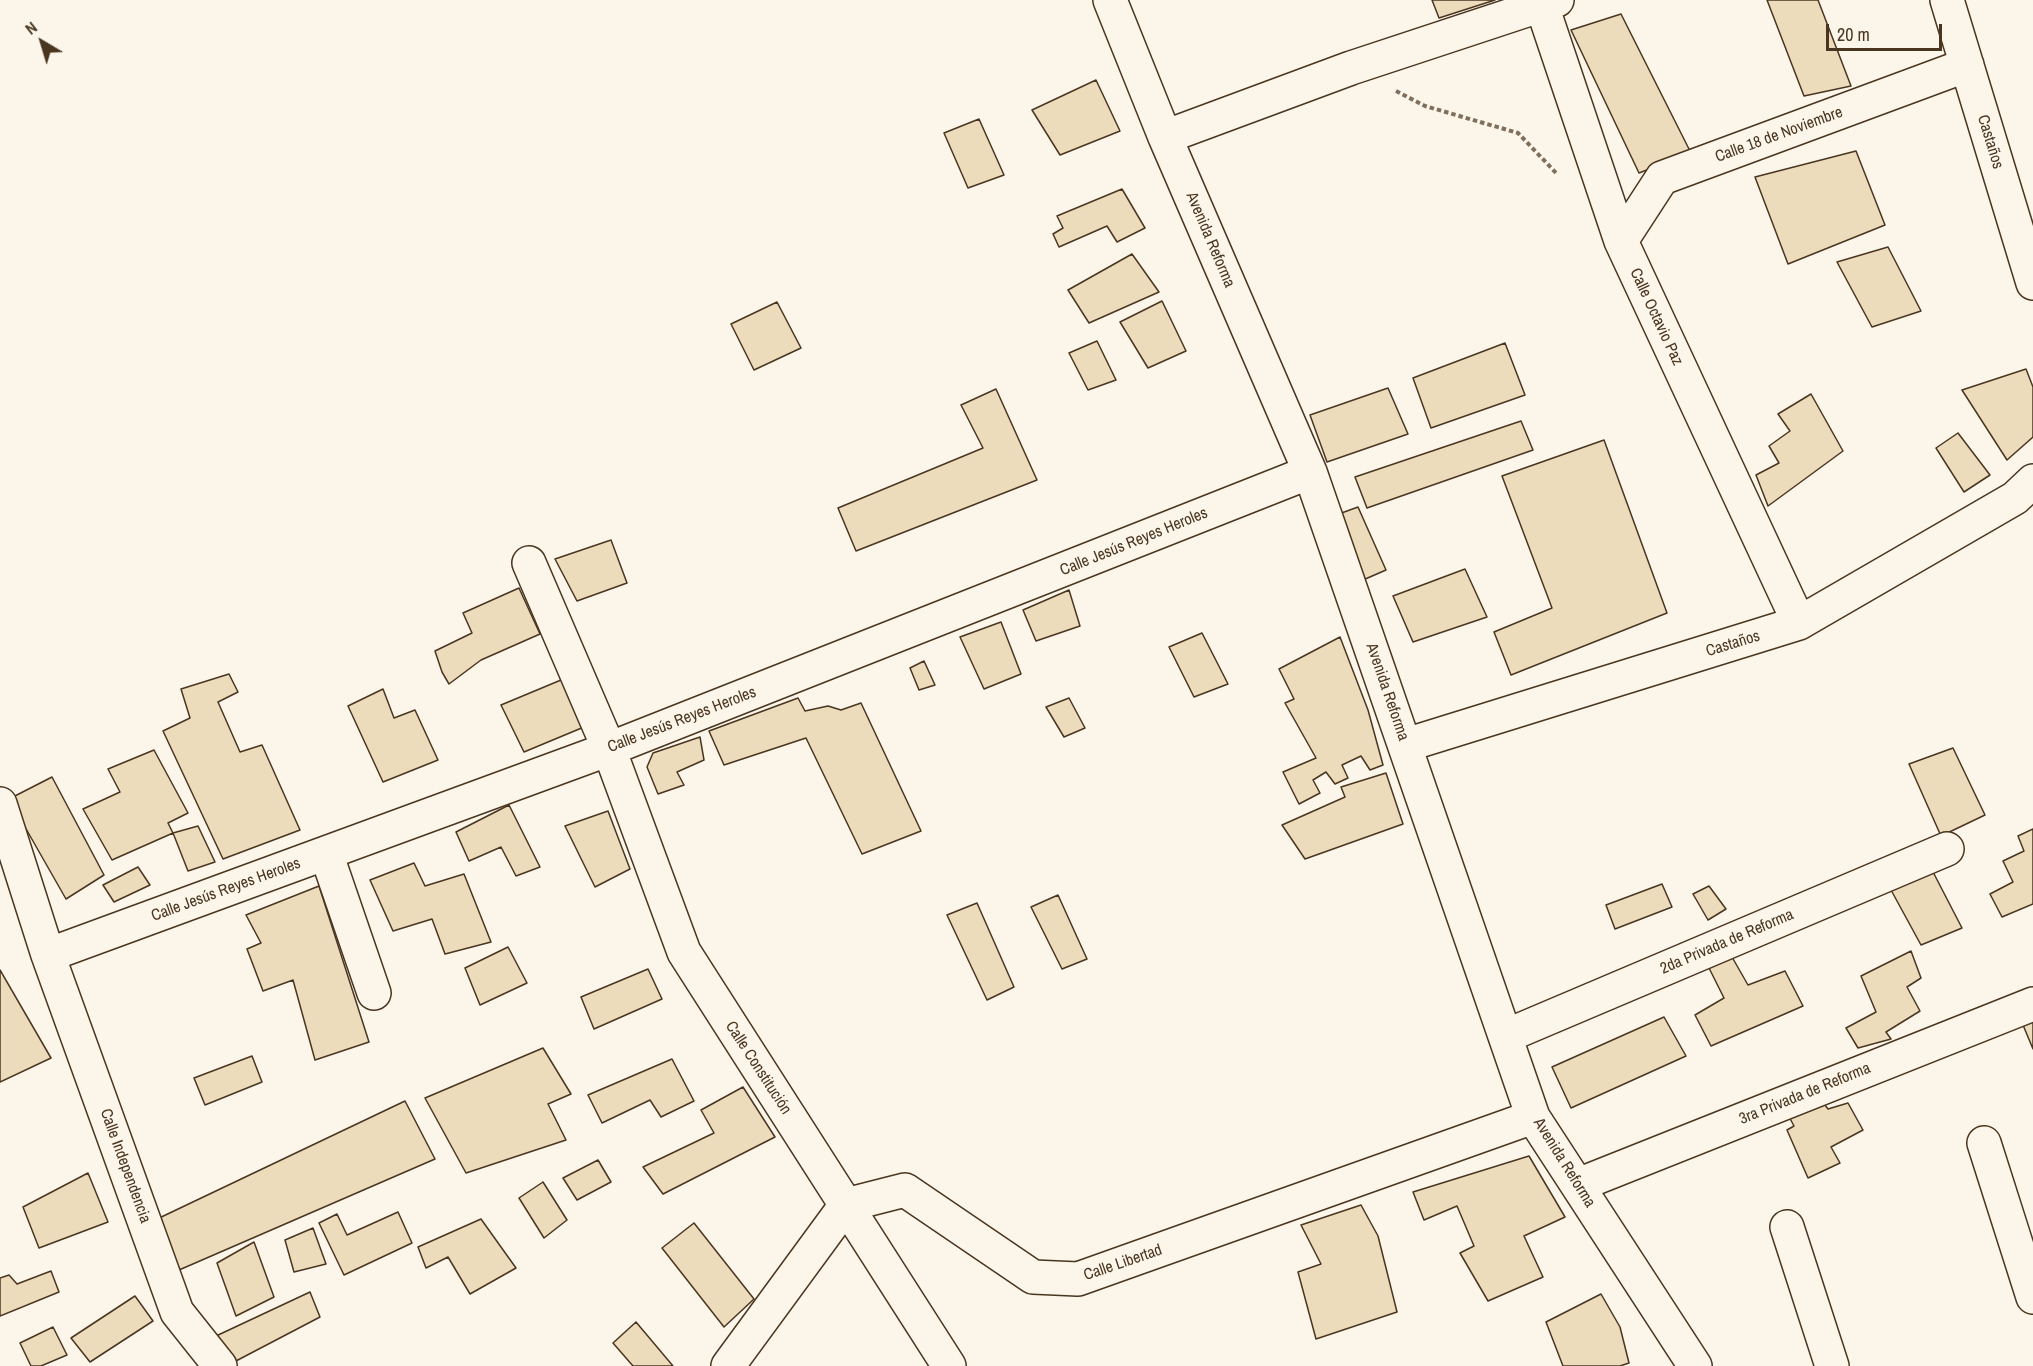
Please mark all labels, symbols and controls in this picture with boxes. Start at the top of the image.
north arrow [12,12,72,72]
scale bar [1829,12,1944,50]
text: N [20,16,41,39]
text: 20 m [1837,22,1870,47]
street label: Calle 18 de Noviembre [1713,103,1845,167]
street label: Castaños [1973,113,2007,171]
street label: Avenida Reforma [1181,189,1239,291]
street label: Calle Octavio Paz [1625,265,1687,369]
street label: Calle Jesús Reyes Heroles [1057,504,1211,580]
street label: Castaños [1704,627,1762,661]
street label: Avenida Reforma [1361,641,1413,743]
street label: Calle Jesús Reyes Heroles [605,683,759,757]
street label: Calle Jesús Reyes Heroles [149,854,303,926]
street label: 2da Privada de Reforma [1657,905,1797,979]
street label: Calle Constitución [721,1018,795,1118]
street label: 3ra Privada de Reforma [1736,1059,1874,1129]
street label: Calle Independencia [95,1106,155,1226]
street label: Avenida Reforma [1529,1115,1599,1211]
street label: Calle Libertad [1081,1241,1165,1285]

